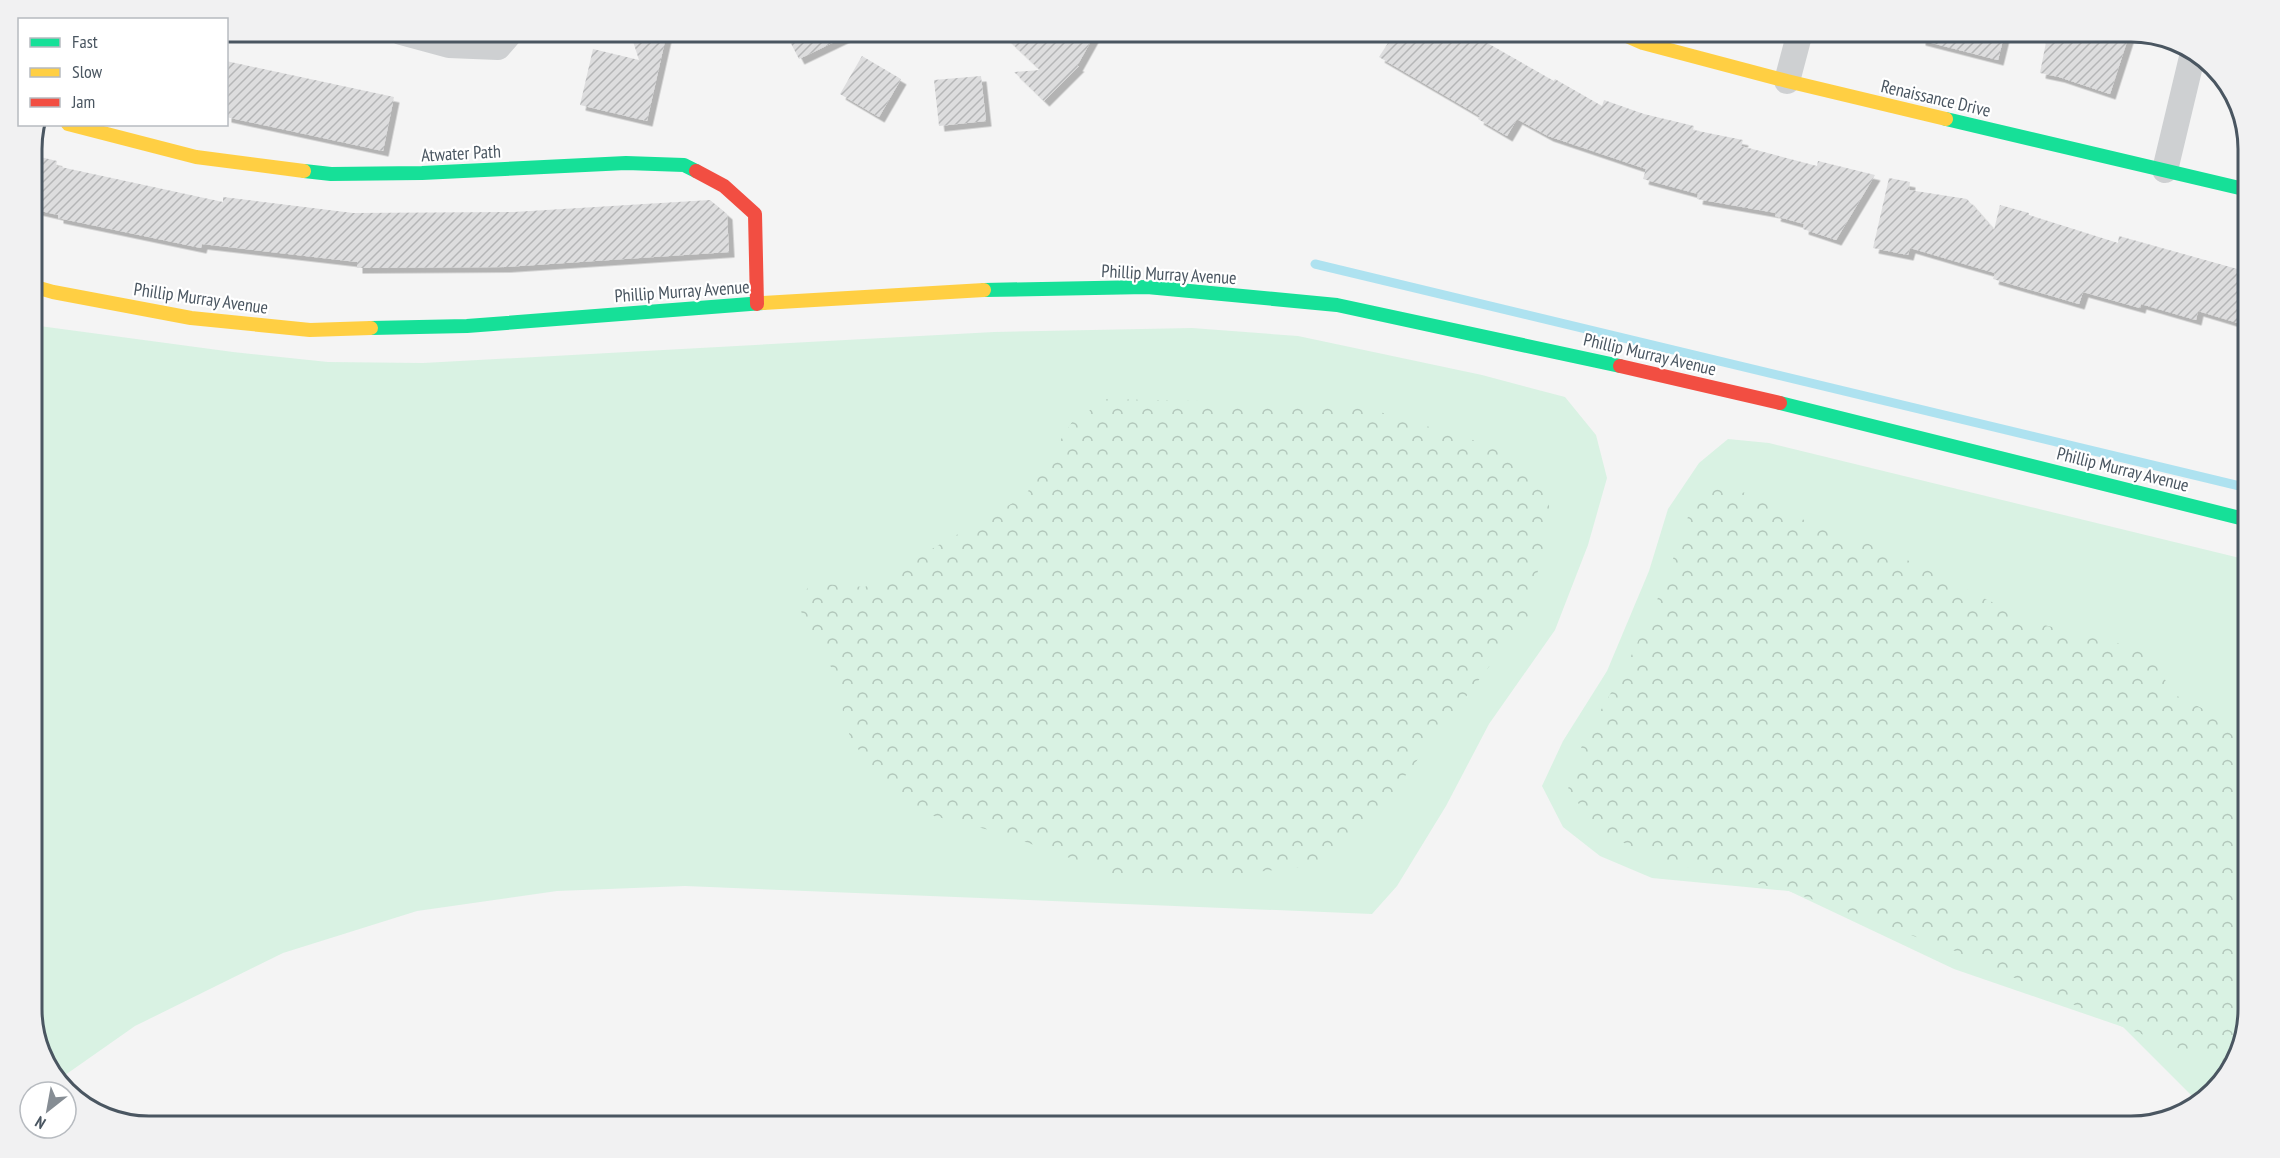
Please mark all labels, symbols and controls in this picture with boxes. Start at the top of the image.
legend [18,18,228,126]
text: Fast [72,30,98,53]
text: Slow [72,60,103,83]
street label: Renaissance Drive [1879,74,1993,122]
text: Jam [71,90,95,113]
street label: Atwater Path [421,139,501,167]
street label: Phillip Murray Avenue [1101,259,1237,289]
street label: Phillip Murray Avenue [614,275,750,307]
street label: Phillip Murray Avenue [132,277,270,319]
street label: Phillip Murray Avenue [1581,328,1719,380]
street label: Phillip Murray Avenue [2055,441,2191,497]
north arrow [18,1080,78,1140]
text: N [31,1112,49,1134]

